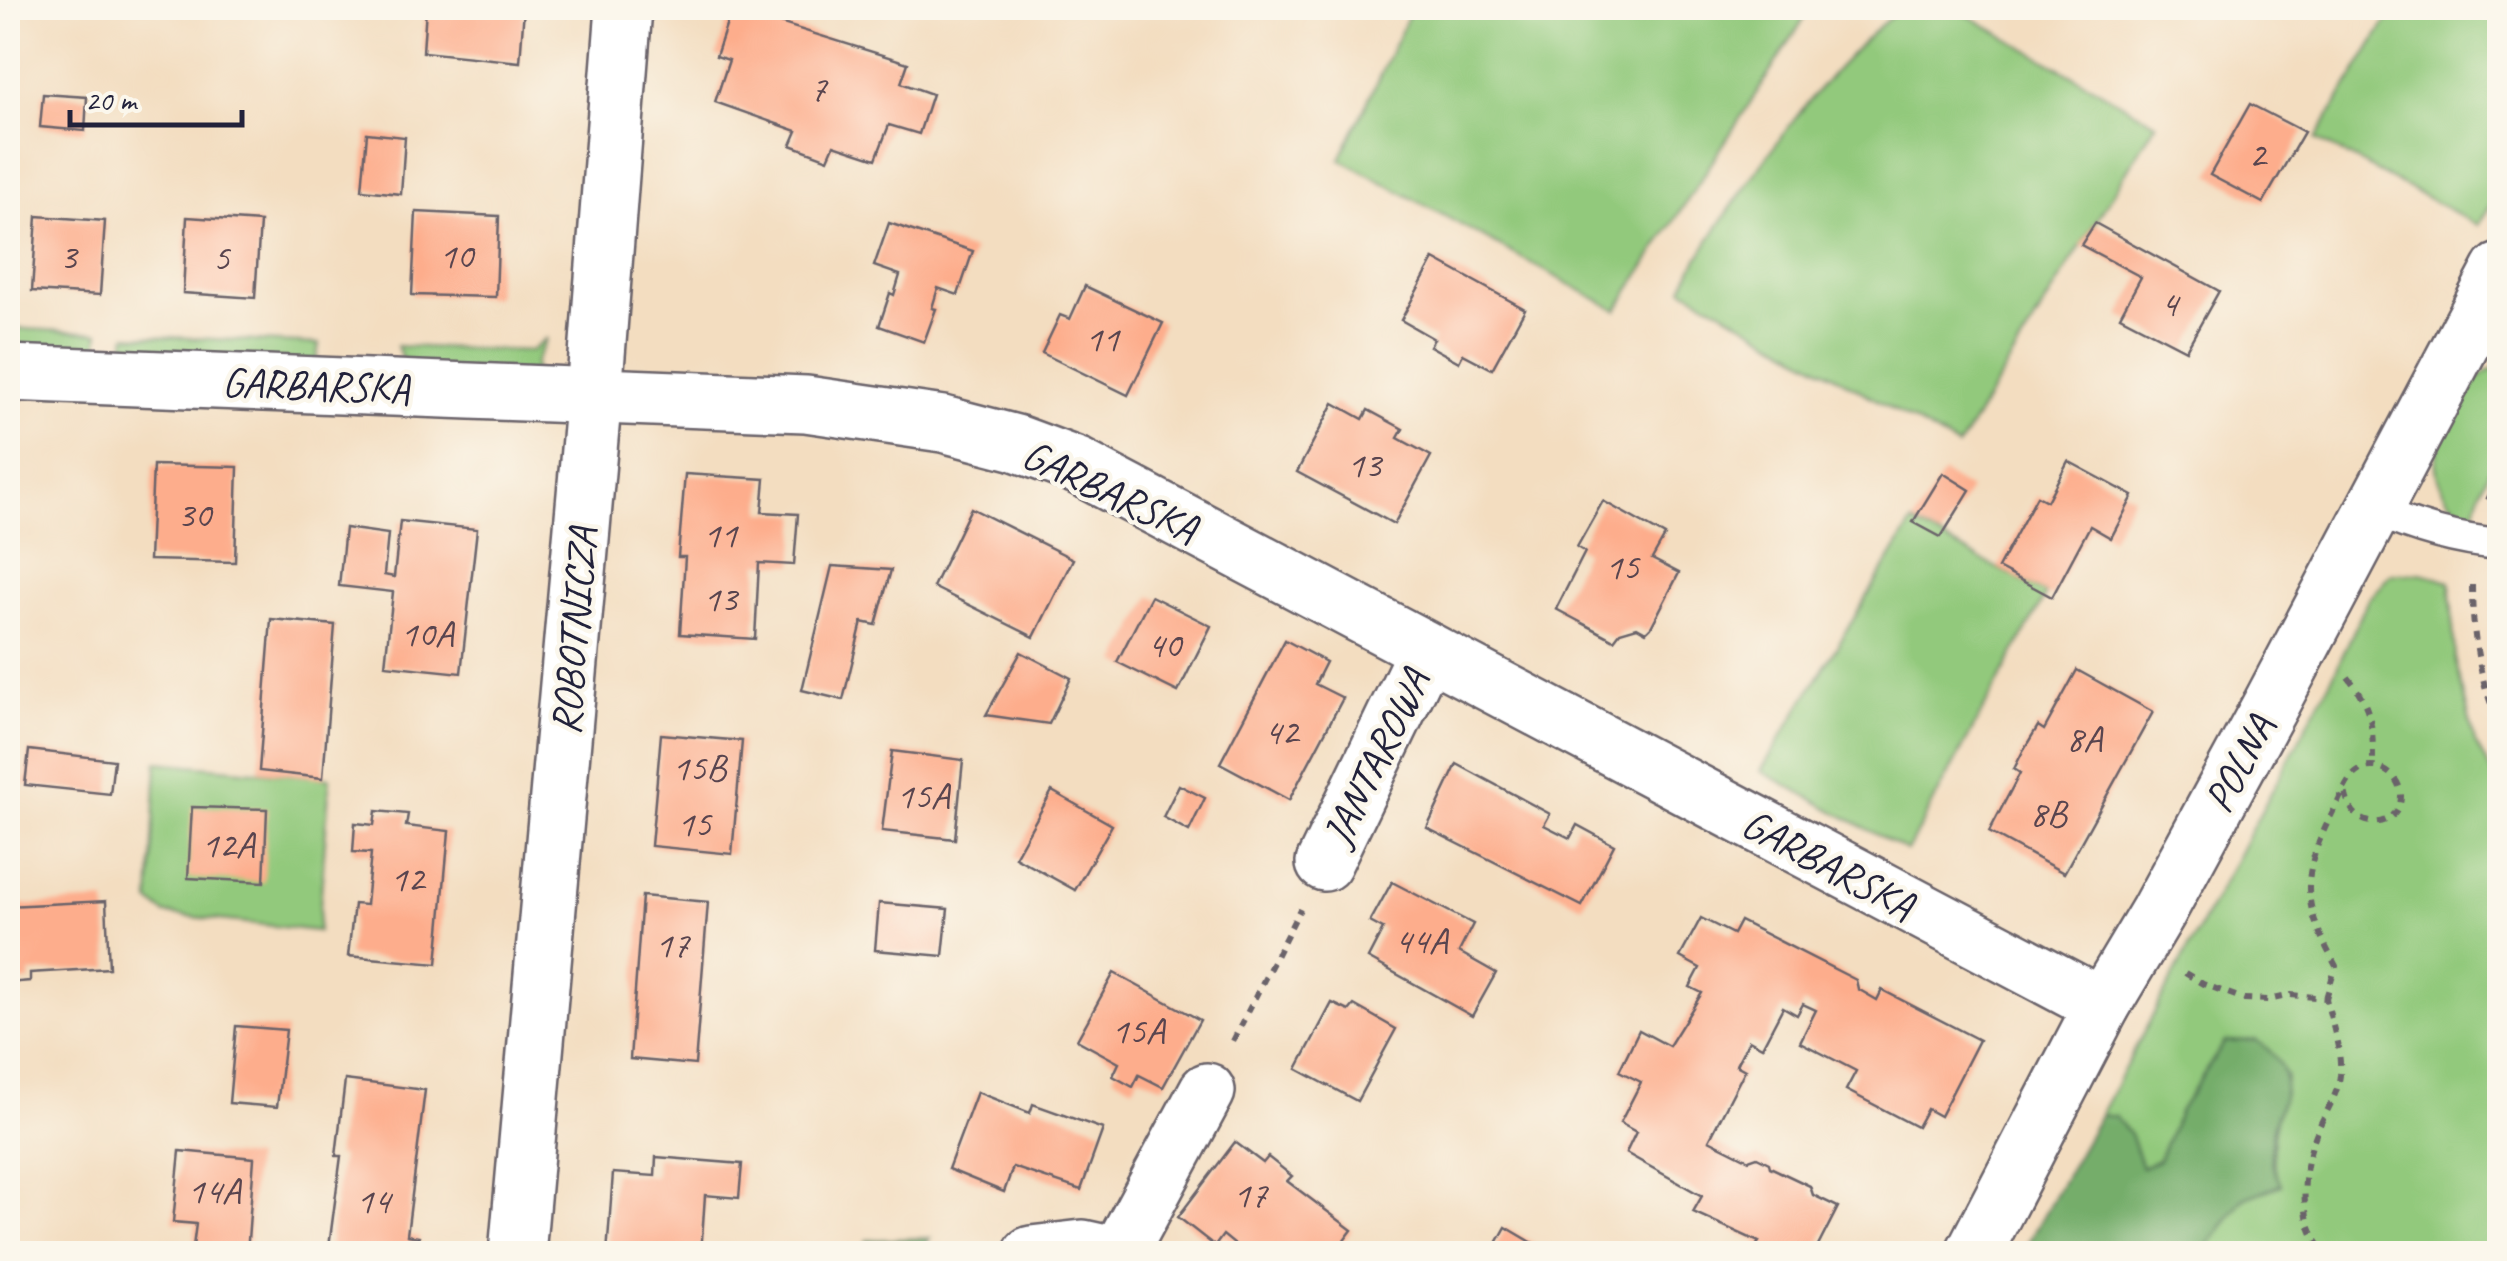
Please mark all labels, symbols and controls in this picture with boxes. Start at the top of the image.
scale bar [70,65,242,127]
house number: 7 [809,65,828,112]
text: 20 m [85,81,138,119]
house number: 2 [2248,131,2268,178]
house number: 10 [439,232,476,279]
house number: 3 [59,233,79,280]
house number: 5 [212,234,231,281]
house number: 4 [2160,280,2181,327]
house number: 11 [1085,315,1121,362]
street label: GARBARSKA [221,356,412,415]
street label: GARBARSKA [1014,428,1207,555]
house number: 13 [1347,441,1384,488]
house number: 30 [177,491,214,538]
house number: 11 [703,511,739,558]
street label: ROBOTNICZA [539,524,610,737]
house number: 15 [1605,543,1641,590]
house number: 13 [703,575,740,622]
house number: 10A [400,610,456,657]
house number: 40 [1147,621,1184,668]
street label: JANTAROWA [1310,659,1443,856]
street label: POLNA [2192,705,2287,821]
house number: 42 [1264,708,1301,755]
house number: 8A [2066,715,2104,762]
house number: 15B [672,744,728,791]
house number: 15A [896,772,952,819]
house number: 8B [2030,790,2069,837]
street label: GARBARSKA [1733,797,1924,932]
house number: 15 [677,800,713,847]
house number: 12A [201,821,257,868]
house number: 12 [390,855,427,902]
house number: 44A [1394,917,1450,964]
house number: 17 [655,921,691,968]
house number: 15A [1111,1007,1167,1054]
house number: 14A [187,1167,243,1214]
house number: 17 [1233,1171,1269,1218]
house number: 14 [356,1177,394,1224]

